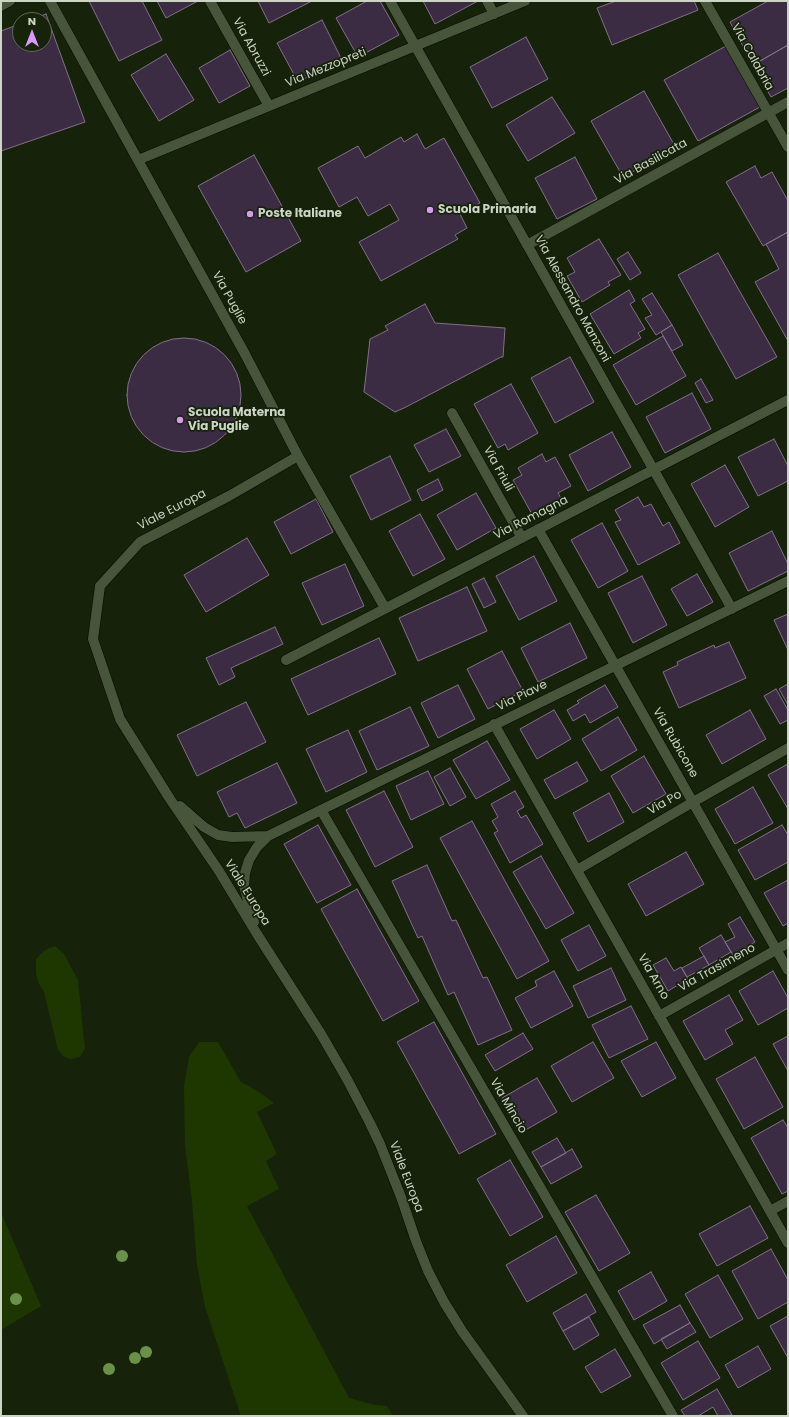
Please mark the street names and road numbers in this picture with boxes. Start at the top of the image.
street label: Via Abruzzi [229,15,273,79]
street label: Via Calabria [728,21,776,93]
street label: Via Mezzopreti [283,45,369,91]
street label: Via Basilicata [612,136,690,188]
street label: Via Alessandro Manzoni [531,233,613,365]
street label: Via Puglie [209,269,249,327]
street label: Via Friuli [480,444,516,494]
street label: Viale Europa [135,487,209,533]
street label: Via Romagna [491,493,571,543]
street label: Via Piave [494,678,550,714]
street label: Via Rubicone [649,705,701,781]
street label: Via Po [645,788,685,818]
street label: Viale Europa [221,857,273,929]
street label: Via Trasimeno [676,941,758,995]
street label: Via Arno [634,952,672,1002]
street label: Via Mincio [486,1076,530,1136]
street label: Viale Europa [386,1139,426,1215]

